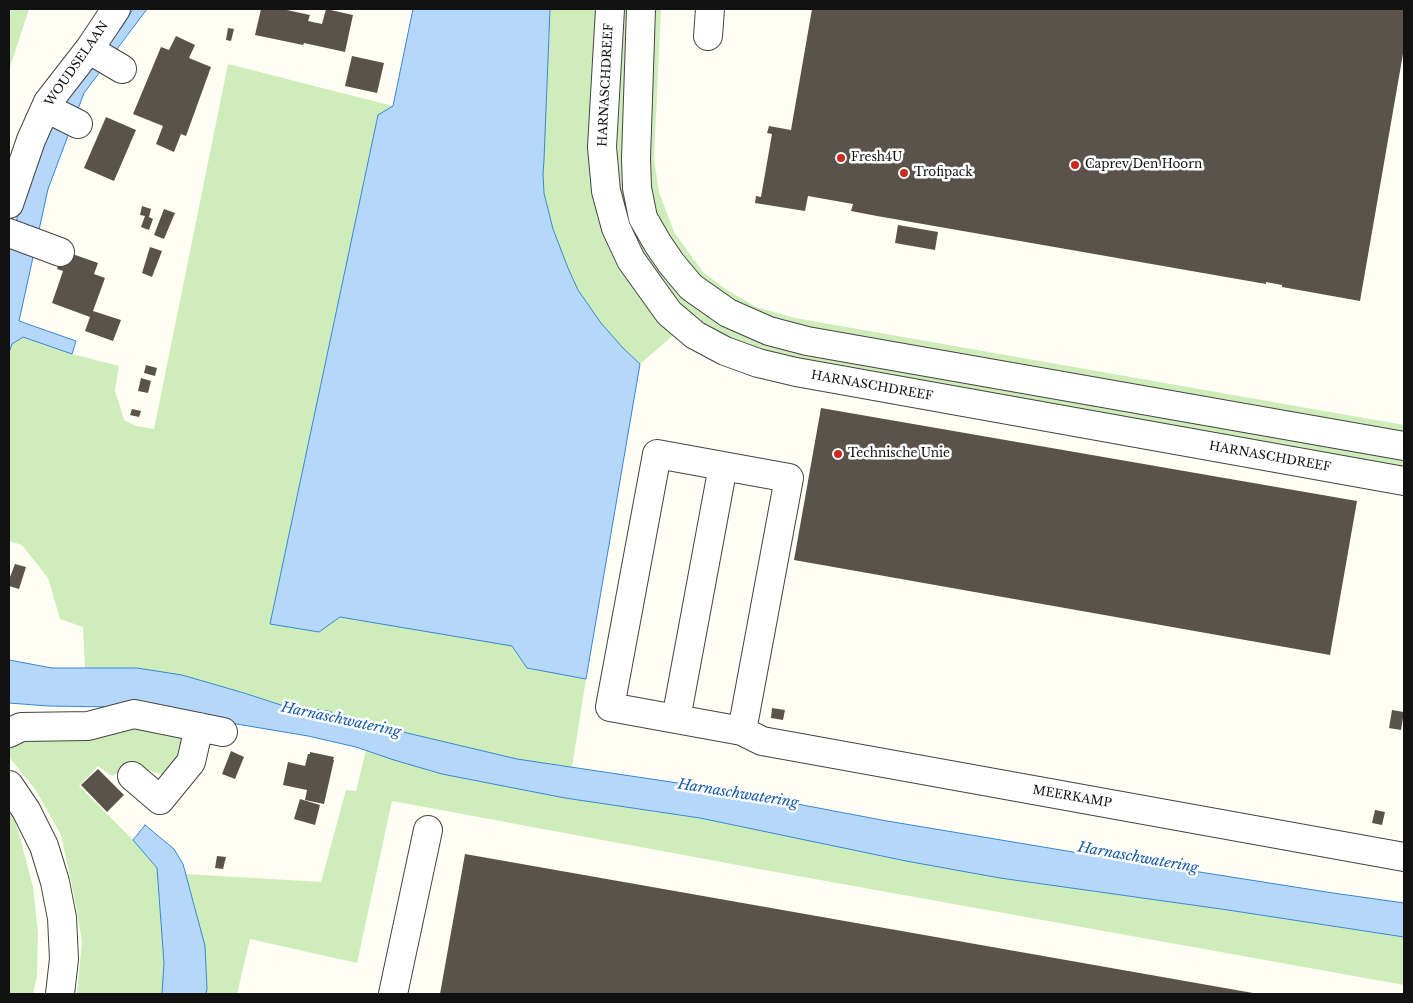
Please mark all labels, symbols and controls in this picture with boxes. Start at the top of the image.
street label: WOUDSELAAN [42,19,112,109]
street label: HARNASCHDREEF [596,23,616,147]
place label: Fresh4U [851,151,902,165]
marker: Fresh4U [835,152,847,164]
place label: Caprev Den Hoorn [1085,158,1202,172]
marker: Caprev Den Hoorn [1069,159,1081,171]
place label: Trofipack [914,166,973,180]
marker: Trofipack [898,167,910,179]
street label: HARNASCHDREEF [810,368,934,404]
street label: HARNASCHDREEF [1208,439,1332,475]
place label: Technische Unie [848,447,950,461]
marker: Technische Unie [832,448,844,460]
water label: Harnaschwatering [280,699,402,741]
water label: Harnaschwatering [676,776,800,812]
street label: MEERKAMP [1031,783,1113,811]
water label: Harnaschwatering [1076,839,1200,877]

